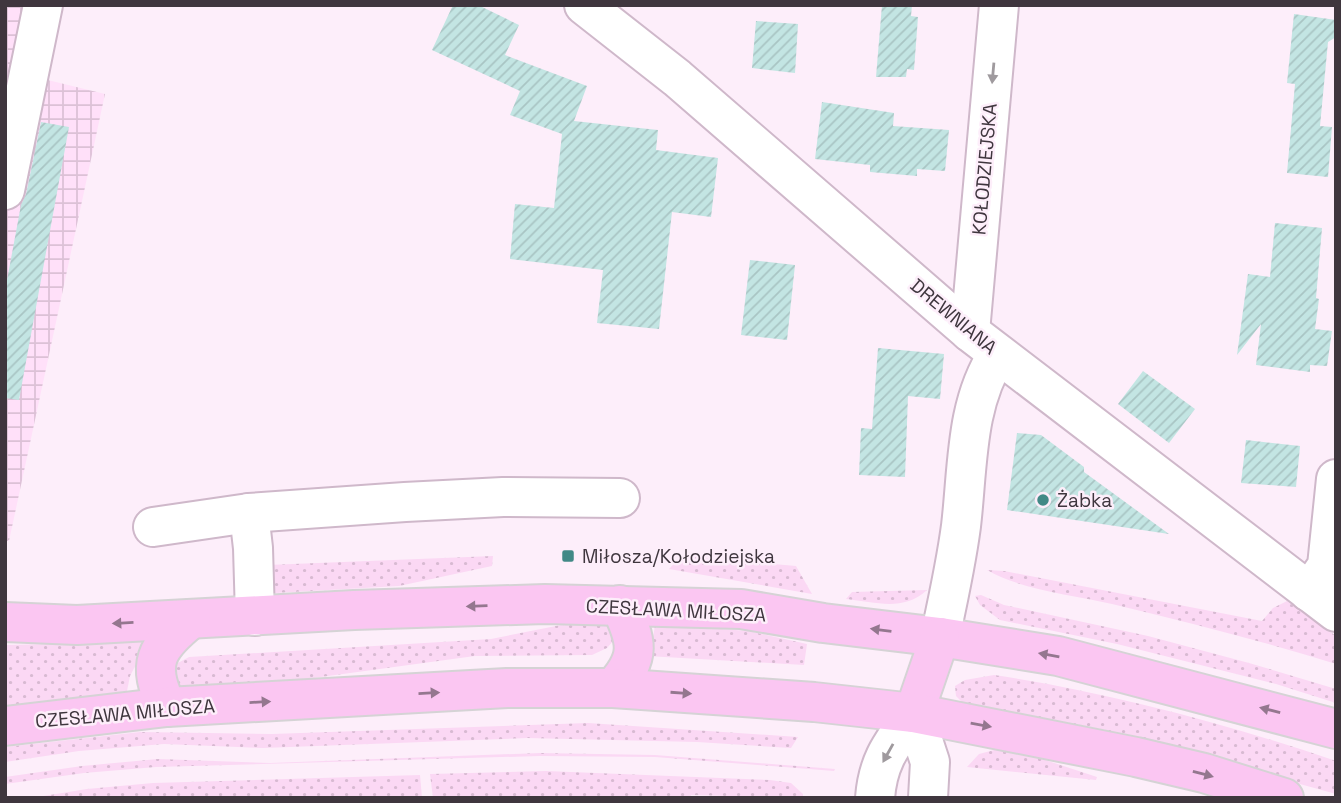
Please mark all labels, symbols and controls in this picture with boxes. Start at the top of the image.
one-way arrow [987,62,998,84]
street label: KOŁODZIEJSKA [966,102,1003,236]
street label: DREWNIANA [905,273,1002,360]
place label: Żabka [1057,488,1112,513]
marker: Żabka [1035,492,1051,508]
place label: Miłosza/Kołodziejska [582,544,775,569]
marker: Miłosza/Kołodziejska [560,548,576,564]
street label: CZESŁAWA MIŁOSZA [585,593,767,628]
one-way arrow [466,601,488,612]
one-way arrow [112,617,134,628]
one-way arrow [870,625,892,636]
one-way arrow [1038,649,1060,660]
one-way arrow [418,687,440,698]
one-way arrow [670,688,692,699]
street label: CZESŁAWA MIŁOSZA [34,693,216,734]
one-way arrow [249,696,271,707]
one-way arrow [1259,704,1281,715]
one-way arrow [970,720,992,731]
one-way arrow [882,743,894,762]
one-way arrow [1193,769,1214,779]

